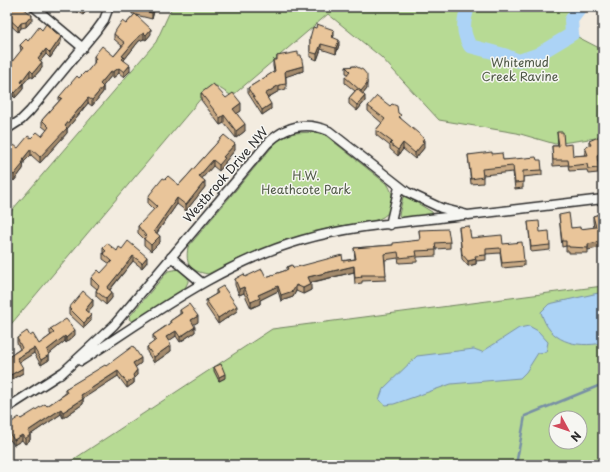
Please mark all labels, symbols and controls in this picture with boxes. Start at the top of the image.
park label: Whitemud Creek Ravine [482,53,559,85]
street label: Westbrook Drive NW [179,122,272,226]
park label: H.W. Heathcote Park [261,166,351,198]
north arrow [548,410,588,450]
text: N [567,428,585,446]

